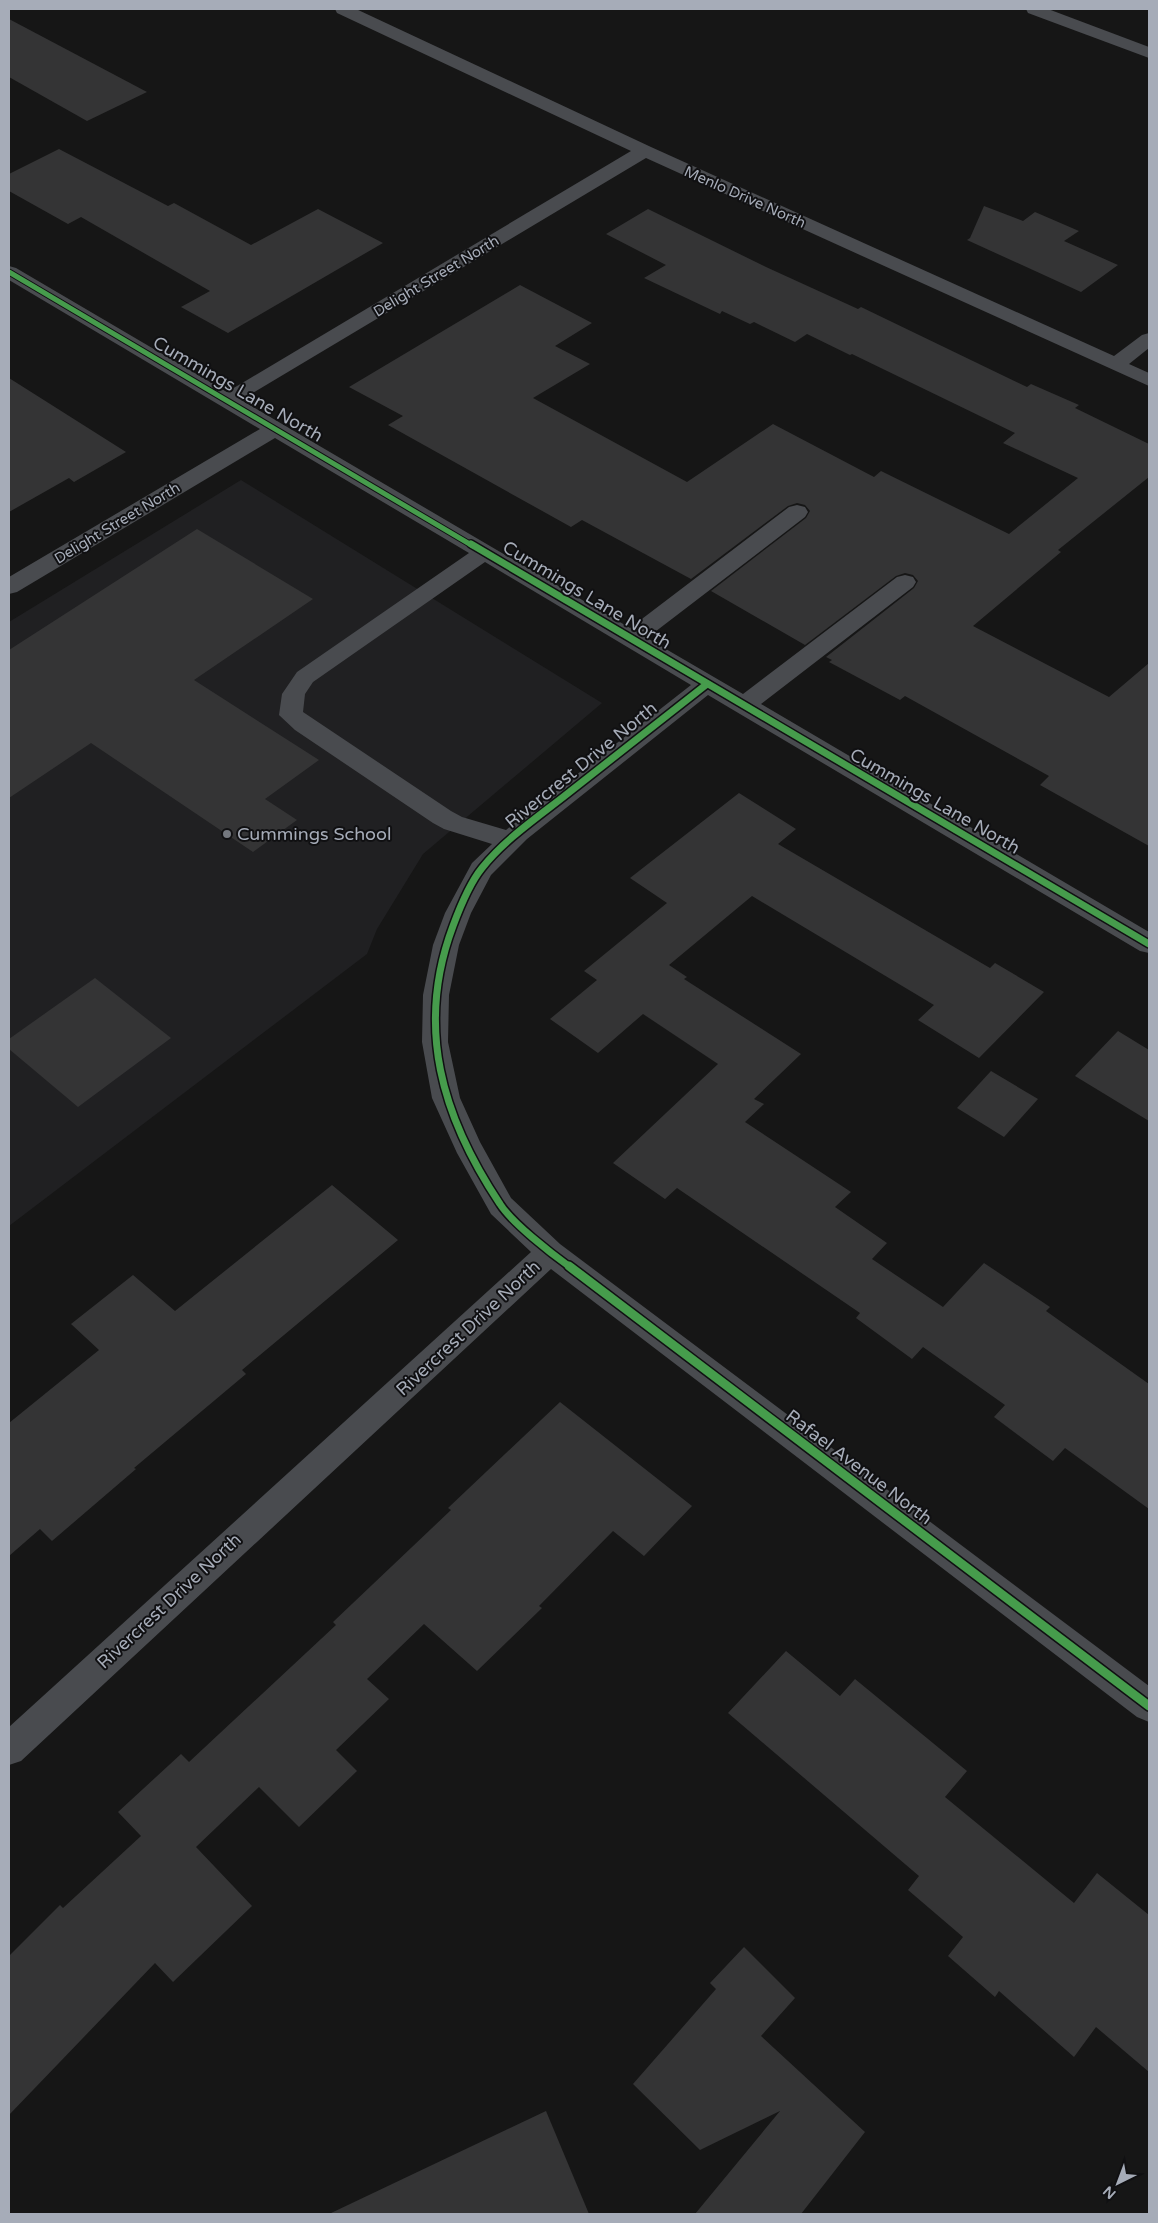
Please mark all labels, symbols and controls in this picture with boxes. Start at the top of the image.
street label: Menlo Drive North [681,162,809,232]
street label: Delight Street North [370,231,502,321]
street label: Cummings Lane North [149,331,327,447]
street label: Delight Street North [51,478,183,568]
street label: Cummings Lane North [499,536,675,654]
street label: Rivercrest Drive North [501,697,661,833]
street label: Cummings Lane North [846,743,1024,859]
place label: Cummings School [237,823,391,845]
marker: Cummings School [221,828,233,840]
street label: Rivercrest Drive North [391,1256,545,1400]
street label: Rafael Avenue North [781,1405,937,1529]
street label: Rivercrest Drive North [92,1529,246,1673]
north arrow [1093,2158,1143,2208]
text: N [1100,2182,1120,2202]

